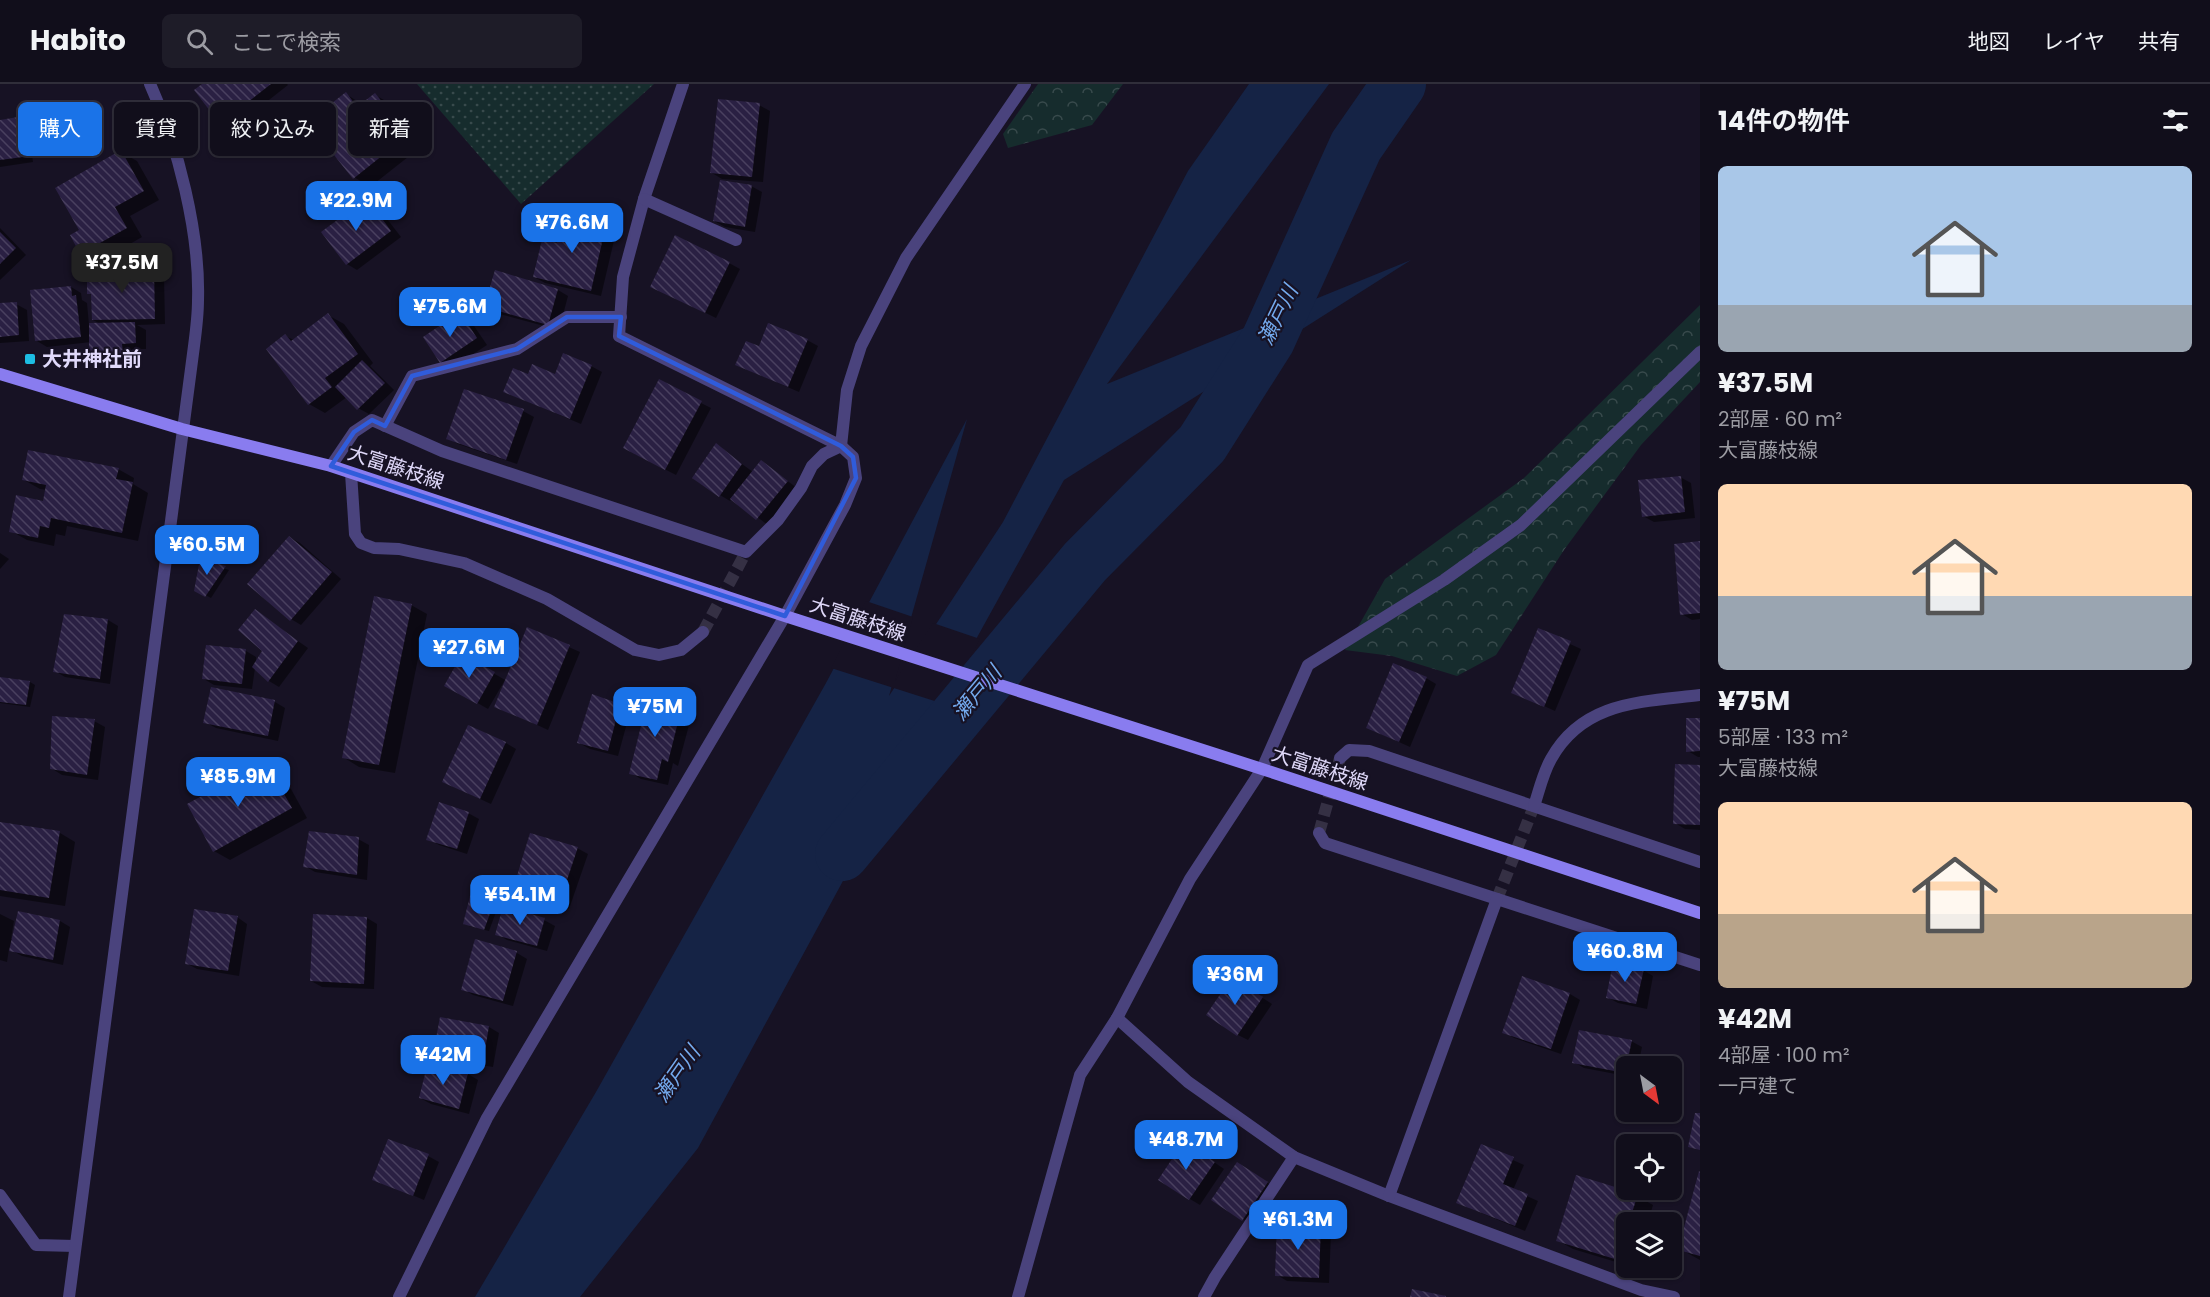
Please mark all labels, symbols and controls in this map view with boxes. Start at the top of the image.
search box [162,14,582,68]
text: Habito [30,21,126,60]
icon: search [183,25,216,58]
text: ここで検索 [231,27,341,58]
text: 地図 [1968,27,2010,56]
text: レイヤ [2043,27,2105,56]
text: 共有 [2138,27,2180,56]
chip: 購入 [18,102,102,156]
chip: 賃貸 [114,102,198,156]
chip: 絞り込み [210,102,336,156]
chip: 新着 [348,102,432,156]
text: 14件の物件 [1718,103,1849,139]
icon: filters [2159,104,2192,137]
pin: ¥22.9M [307,181,405,232]
text: ¥22.9M [320,186,392,214]
pin: ¥76.6M [523,203,621,254]
icon: home [1901,205,2009,313]
text: ¥76.6M [535,208,609,236]
pin: ¥37.5M [73,243,171,294]
text: ¥37.5M [85,248,159,276]
water label: 瀬戸川 [1251,278,1305,349]
pin: ¥75.6M [401,287,499,338]
text: ¥75.6M [413,292,487,320]
place label: 大井神社前 [42,345,142,373]
marker: 大井神社前 [23,352,37,366]
text: ¥37.5M [1718,365,1813,401]
text: 2部屋 · 60 m² [1718,405,1842,433]
text: 大富藤枝線 [1718,436,1818,464]
street label: 大富藤枝線 [344,438,448,496]
icon: home [1901,523,2009,631]
pin: ¥60.5M [158,525,256,576]
text: ¥60.5M [169,530,245,558]
street label: 大富藤枝線 [806,590,910,648]
pin: ¥27.6M [420,628,518,679]
text: ¥27.6M [433,633,505,661]
water label: 瀬戸川 [945,658,1009,726]
text: ¥75M [1718,683,1790,719]
pin: ¥75M [619,687,691,738]
text: ¥75M [627,692,683,720]
text: 5部屋 · 133 m² [1718,723,1848,751]
street label: 大富藤枝線 [1268,739,1372,797]
text: 大富藤枝線 [1718,754,1818,782]
pin: ¥85.9M [189,757,287,808]
text: ¥85.9M [200,762,276,790]
icon: home [1901,841,2009,949]
pin: ¥54.1M [471,875,569,926]
text: ¥54.1M [484,880,556,908]
pin: ¥60.8M [1576,932,1674,983]
text: ¥60.8M [1587,937,1663,965]
pin: ¥36M [1199,955,1271,1006]
text: ¥36M [1207,960,1263,988]
text: ¥42M [1718,1001,1792,1037]
pin: ¥42M [407,1035,479,1086]
water label: 瀬戸川 [647,1038,708,1108]
text: ¥42M [415,1040,471,1068]
text: 4部屋 · 100 m² [1718,1041,1850,1069]
north arrow [1616,1056,1682,1122]
map controls [1616,1056,1682,1278]
text: 一戸建て [1718,1072,1798,1100]
pin: ¥48.7M [1137,1120,1235,1171]
text: ¥48.7M [1149,1125,1223,1153]
button: locate [1616,1134,1682,1200]
pin: ¥61.3M [1249,1200,1347,1251]
text: ¥61.3M [1263,1205,1333,1233]
button: layers [1616,1212,1682,1278]

